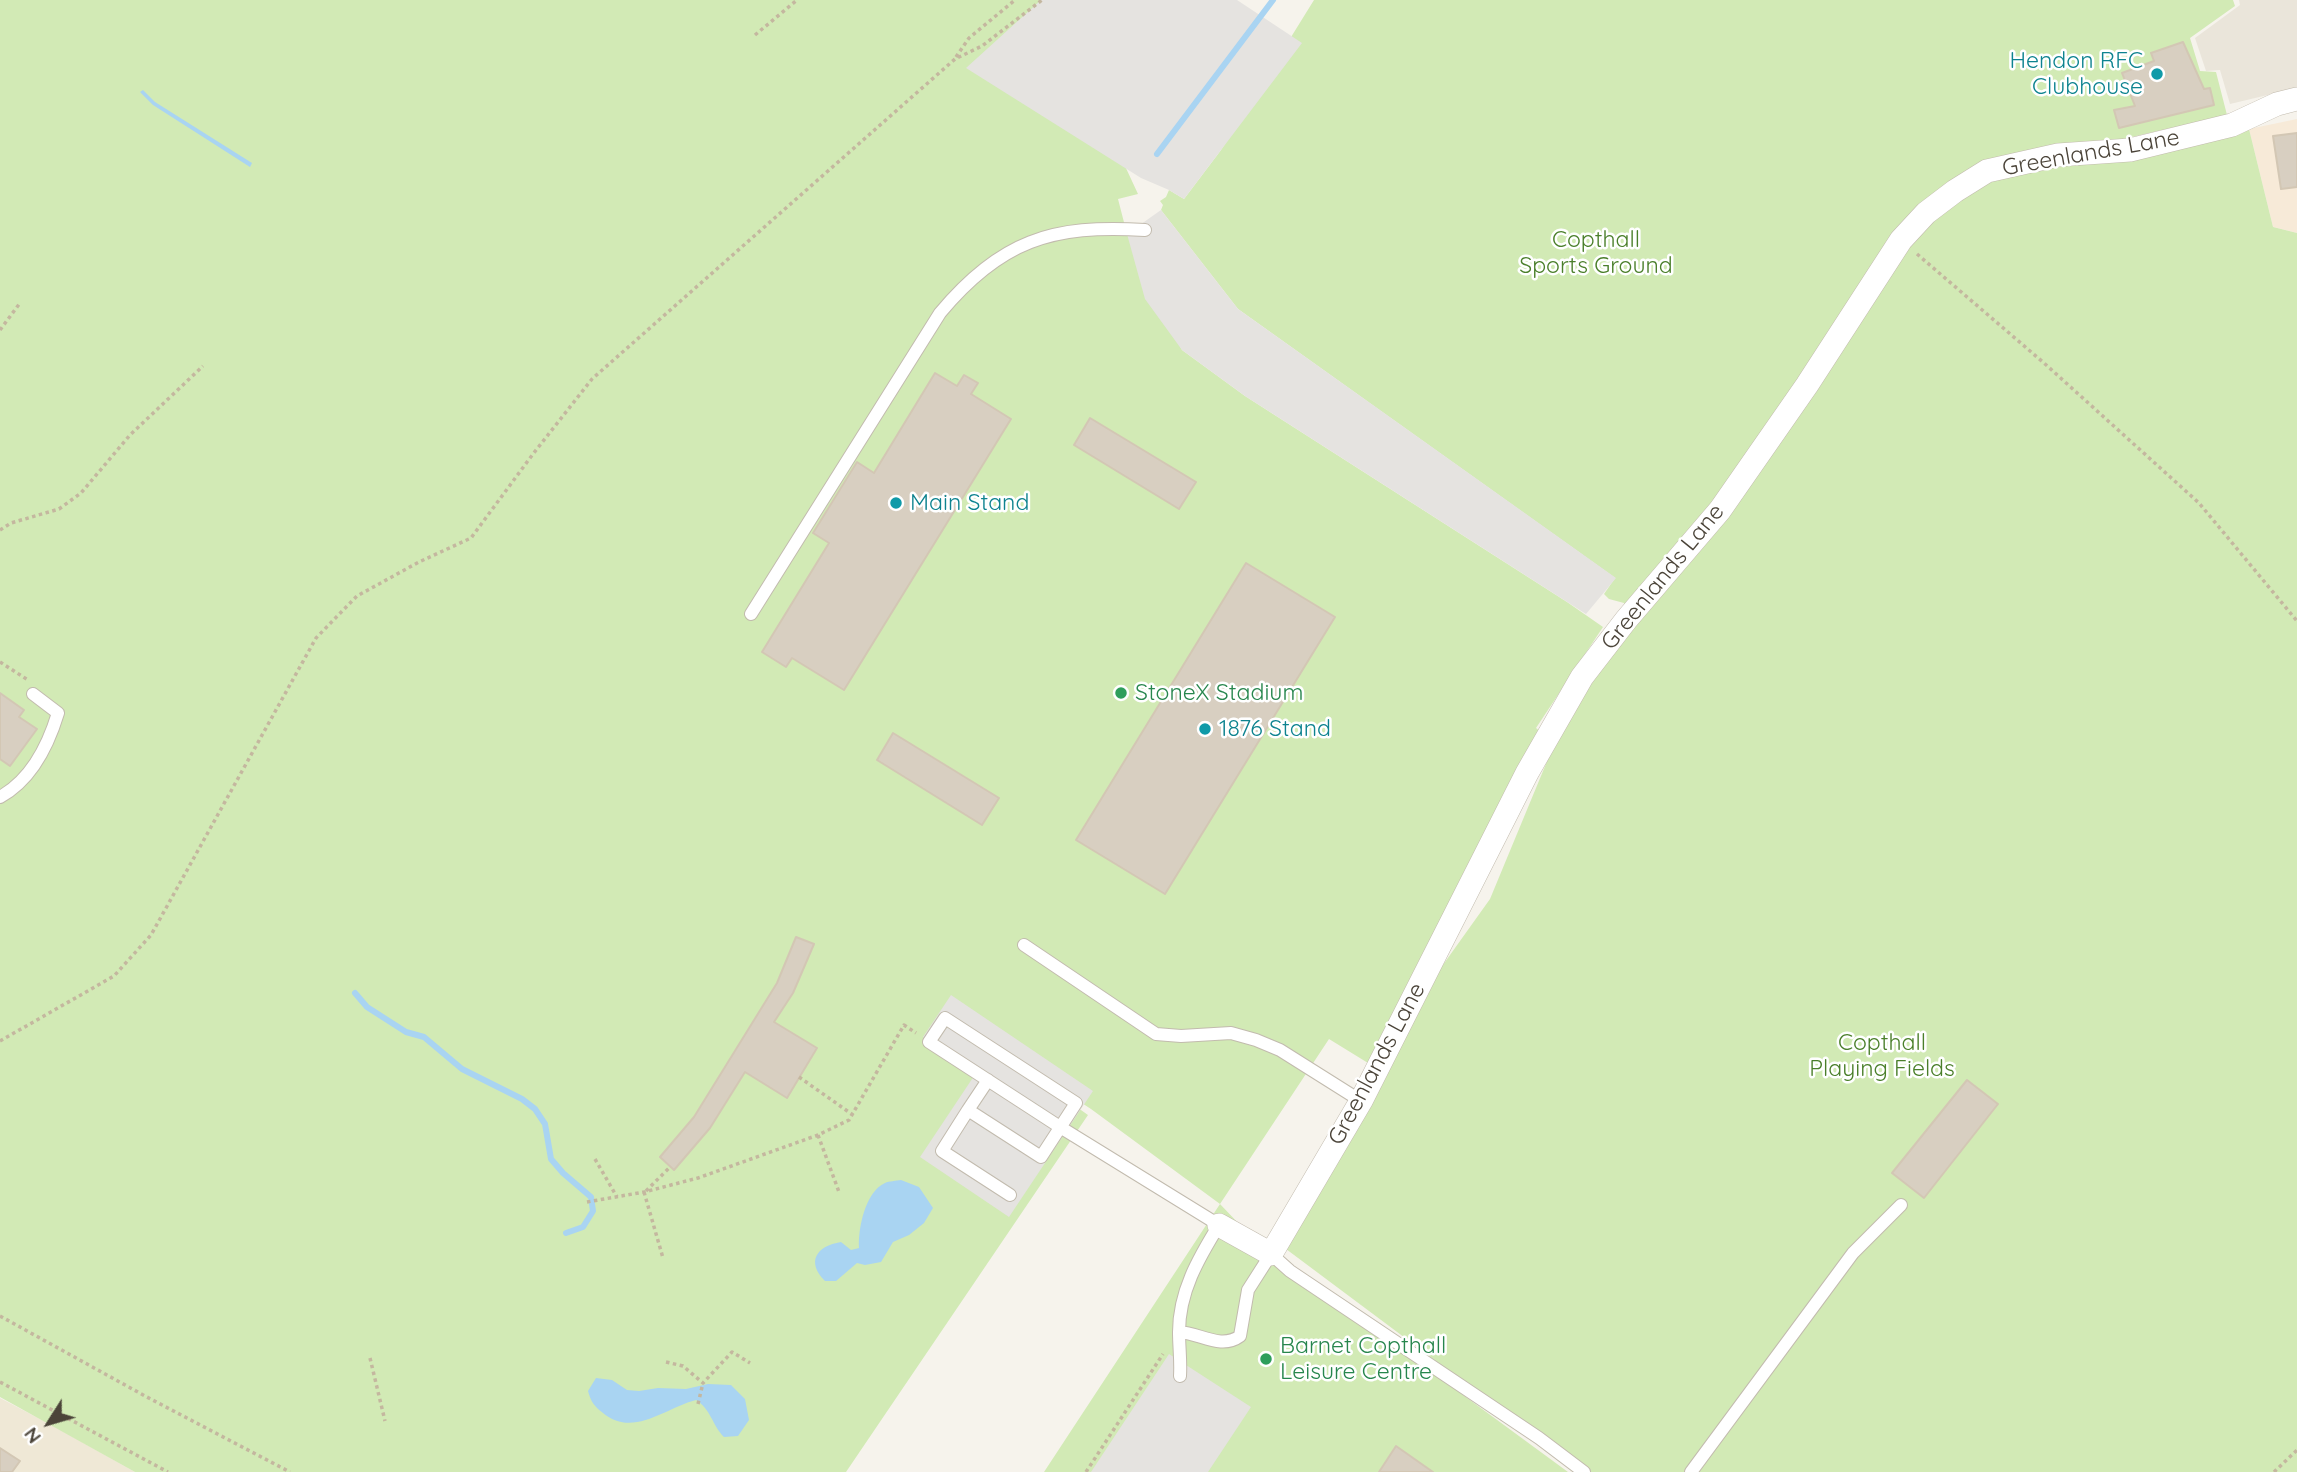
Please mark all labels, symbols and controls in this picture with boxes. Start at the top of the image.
place label: Hendon RFC Clubhouse [2010,47,2143,101]
marker: Hendon RFC Clubhouse [2149,66,2165,82]
street label: Greenlands Lane [2000,124,2182,182]
park label: Copthall Sports Ground [1519,226,1673,280]
place label: Main Stand [910,489,1029,517]
marker: Main Stand [888,495,904,511]
street label: Greenlands Lane [1596,499,1730,655]
place label: StoneX Stadium [1135,679,1303,707]
marker: StoneX Stadium [1113,685,1129,701]
place label: 1876 Stand [1219,715,1331,743]
marker: 1876 Stand [1197,721,1213,737]
street label: Greenlands Lane [1323,978,1431,1150]
park label: Copthall Playing Fields [1809,1029,1955,1083]
place label: Barnet Copthall Leisure Centre [1280,1332,1446,1386]
marker: Barnet Copthall Leisure Centre [1258,1351,1274,1367]
north arrow [14,1388,84,1458]
text: N [18,1423,46,1448]

